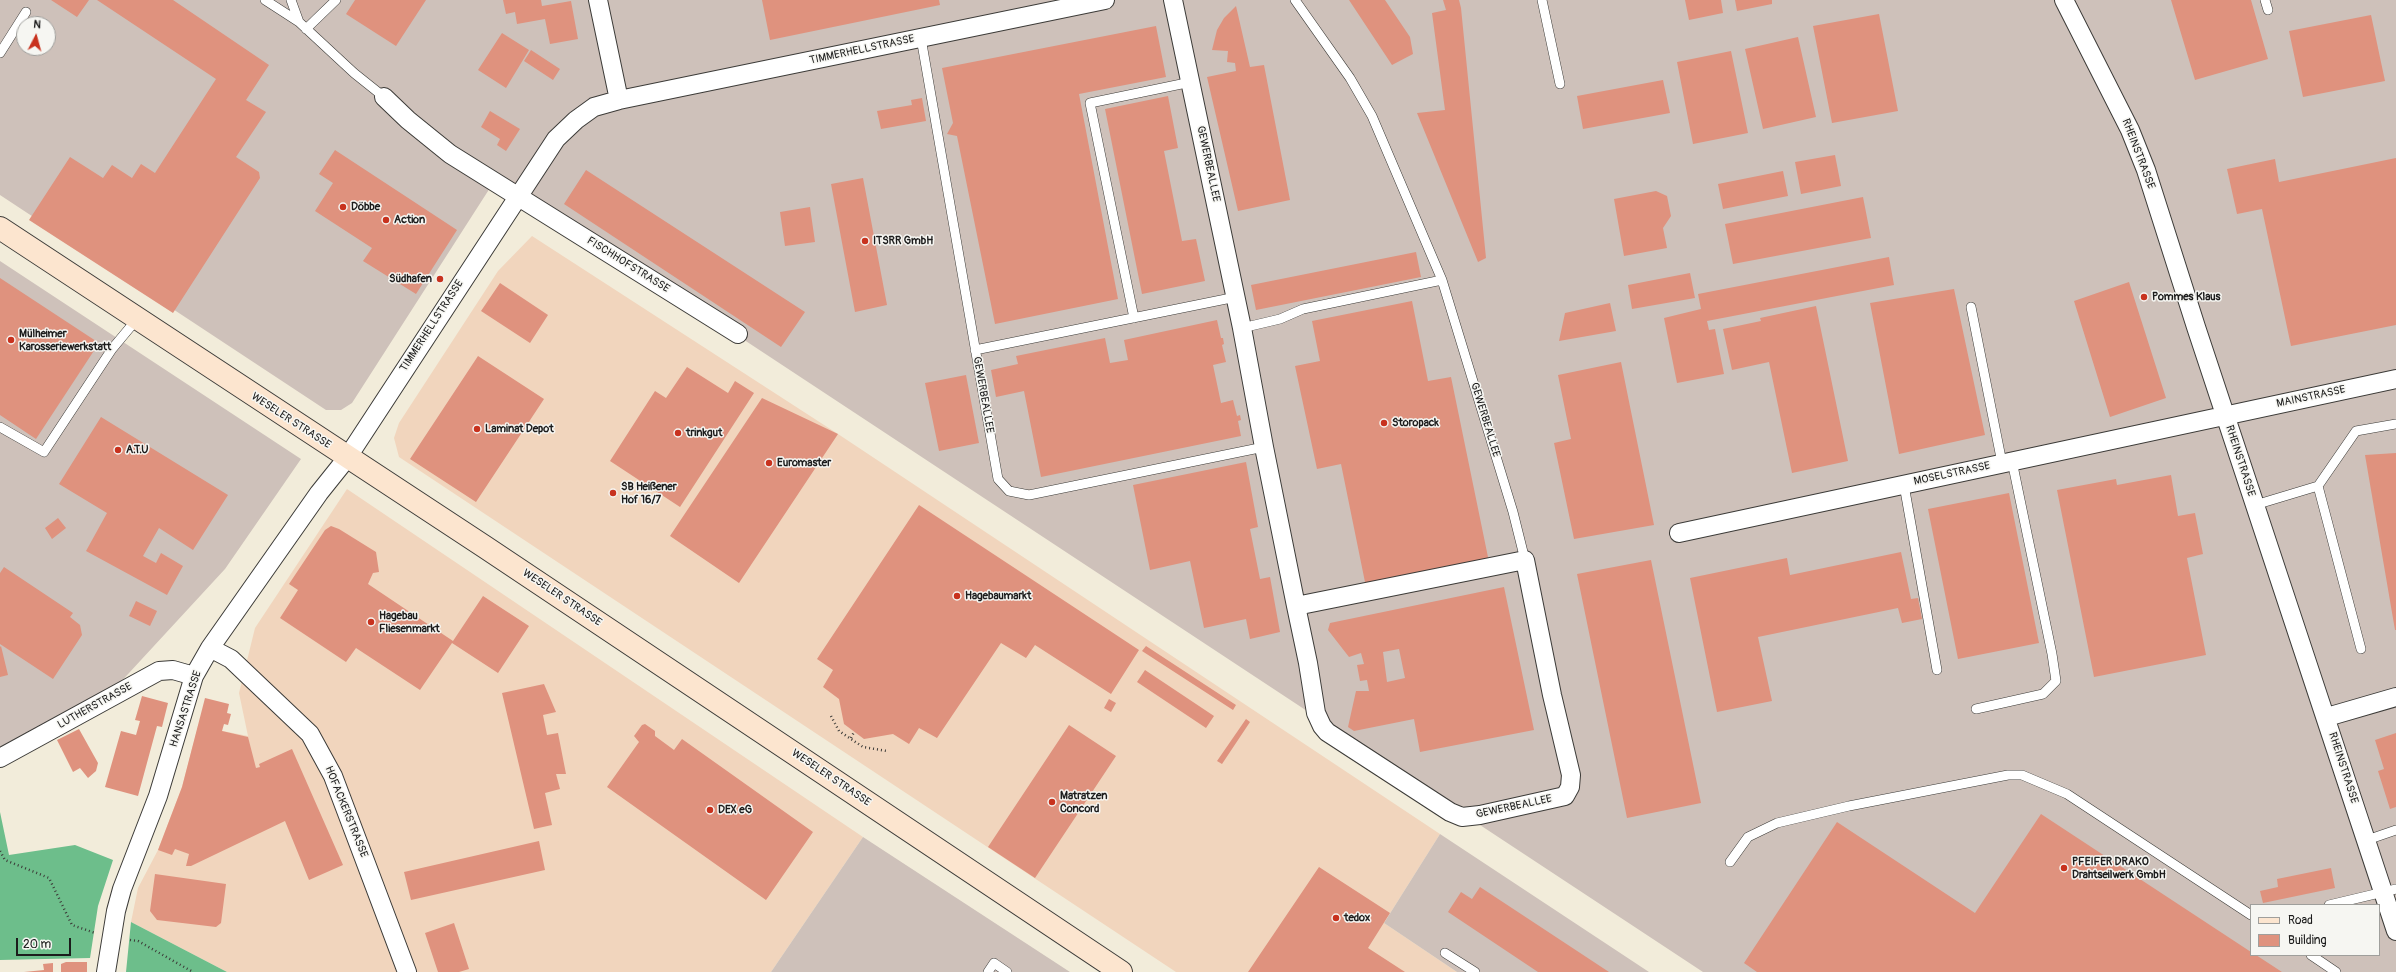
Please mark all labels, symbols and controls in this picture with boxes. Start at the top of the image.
north arrow [16,16,56,56]
text: N [33,18,42,31]
street label: TIMMERHELLSTRASSE [808,32,916,68]
street label: RHEINSTRASSE [2119,117,2157,191]
street label: GEWERBEALLEE [1193,125,1223,203]
place label: Döbbe [351,200,380,214]
marker: Döbbe [338,202,348,212]
place label: Action [394,213,425,227]
marker: Action [381,215,391,225]
street label: FISCHHOFSTRASSE [584,234,672,296]
place label: ITSRR GmbH [873,234,933,248]
marker: ITSRR GmbH [860,236,870,246]
place label: Südhafen [389,272,432,286]
marker: Südhafen [435,274,445,284]
street label: TIMMERHELLSTRASSE [397,278,467,374]
place label: Pommes Klaus [2152,290,2221,304]
marker: Pommes Klaus [2139,292,2149,302]
place label: Mülheimer Karosseriewerkstatt [19,327,111,353]
marker: Mülheimer Karosseriewerkstatt [6,335,16,345]
street label: GEWERBEALLEE [970,356,996,434]
street label: GEWERBEALLEE [1467,381,1503,459]
street label: MAINSTRASSE [2275,383,2347,411]
street label: WESELER STRASSE [249,390,333,452]
place label: Storopack [1392,416,1439,430]
marker: Storopack [1379,418,1389,428]
place label: Laminat Depot [485,422,554,436]
marker: Laminat Depot [472,424,482,434]
street label: RHEINSTRASSE [2222,424,2258,498]
place label: trinkgut [686,426,723,440]
marker: trinkgut [673,428,683,438]
place label: A.T.U [126,443,149,457]
marker: A.T.U [113,445,123,455]
place label: Euromaster [777,456,831,470]
marker: Euromaster [764,458,774,468]
street label: MOSELSTRASSE [1913,459,1991,489]
place label: SB Heißener Hof 16/7 [621,480,677,506]
marker: SB Heißener Hof 16/7 [608,488,618,498]
street label: WESELER STRASSE [520,567,604,629]
place label: Hagebaumarkt [965,589,1031,603]
marker: Hagebaumarkt [952,591,962,601]
place label: Hagebau Fliesenmarkt [379,609,440,635]
marker: Hagebau Fliesenmarkt [366,617,376,627]
street label: HANSASTRASSE [167,669,205,749]
street label: LUTHERSTRASSE [55,680,135,732]
street label: RHEINSTRASSE [2325,731,2361,805]
street label: WESELER STRASSE [789,747,873,809]
street label: HOFACKERSTRASSE [322,764,370,860]
place label: Matratzen Concord [1060,789,1107,815]
street label: GEWERBEALLEE [1475,792,1553,822]
marker: Matratzen Concord [1047,797,1057,807]
place label: DEX eG [718,803,752,817]
marker: DEX eG [705,805,715,815]
place label: PFEIFER DRAKO Drahtseilwerk GmbH [2072,855,2166,881]
marker: PFEIFER DRAKO Drahtseilwerk GmbH [2059,863,2069,873]
legend [2250,904,2380,956]
place label: tedox [1344,911,1370,925]
marker: tedox [1331,913,1341,923]
text: Road [2288,913,2313,928]
scale bar [18,930,73,956]
text: Building [2288,933,2327,948]
text: 20 m [23,937,51,952]

